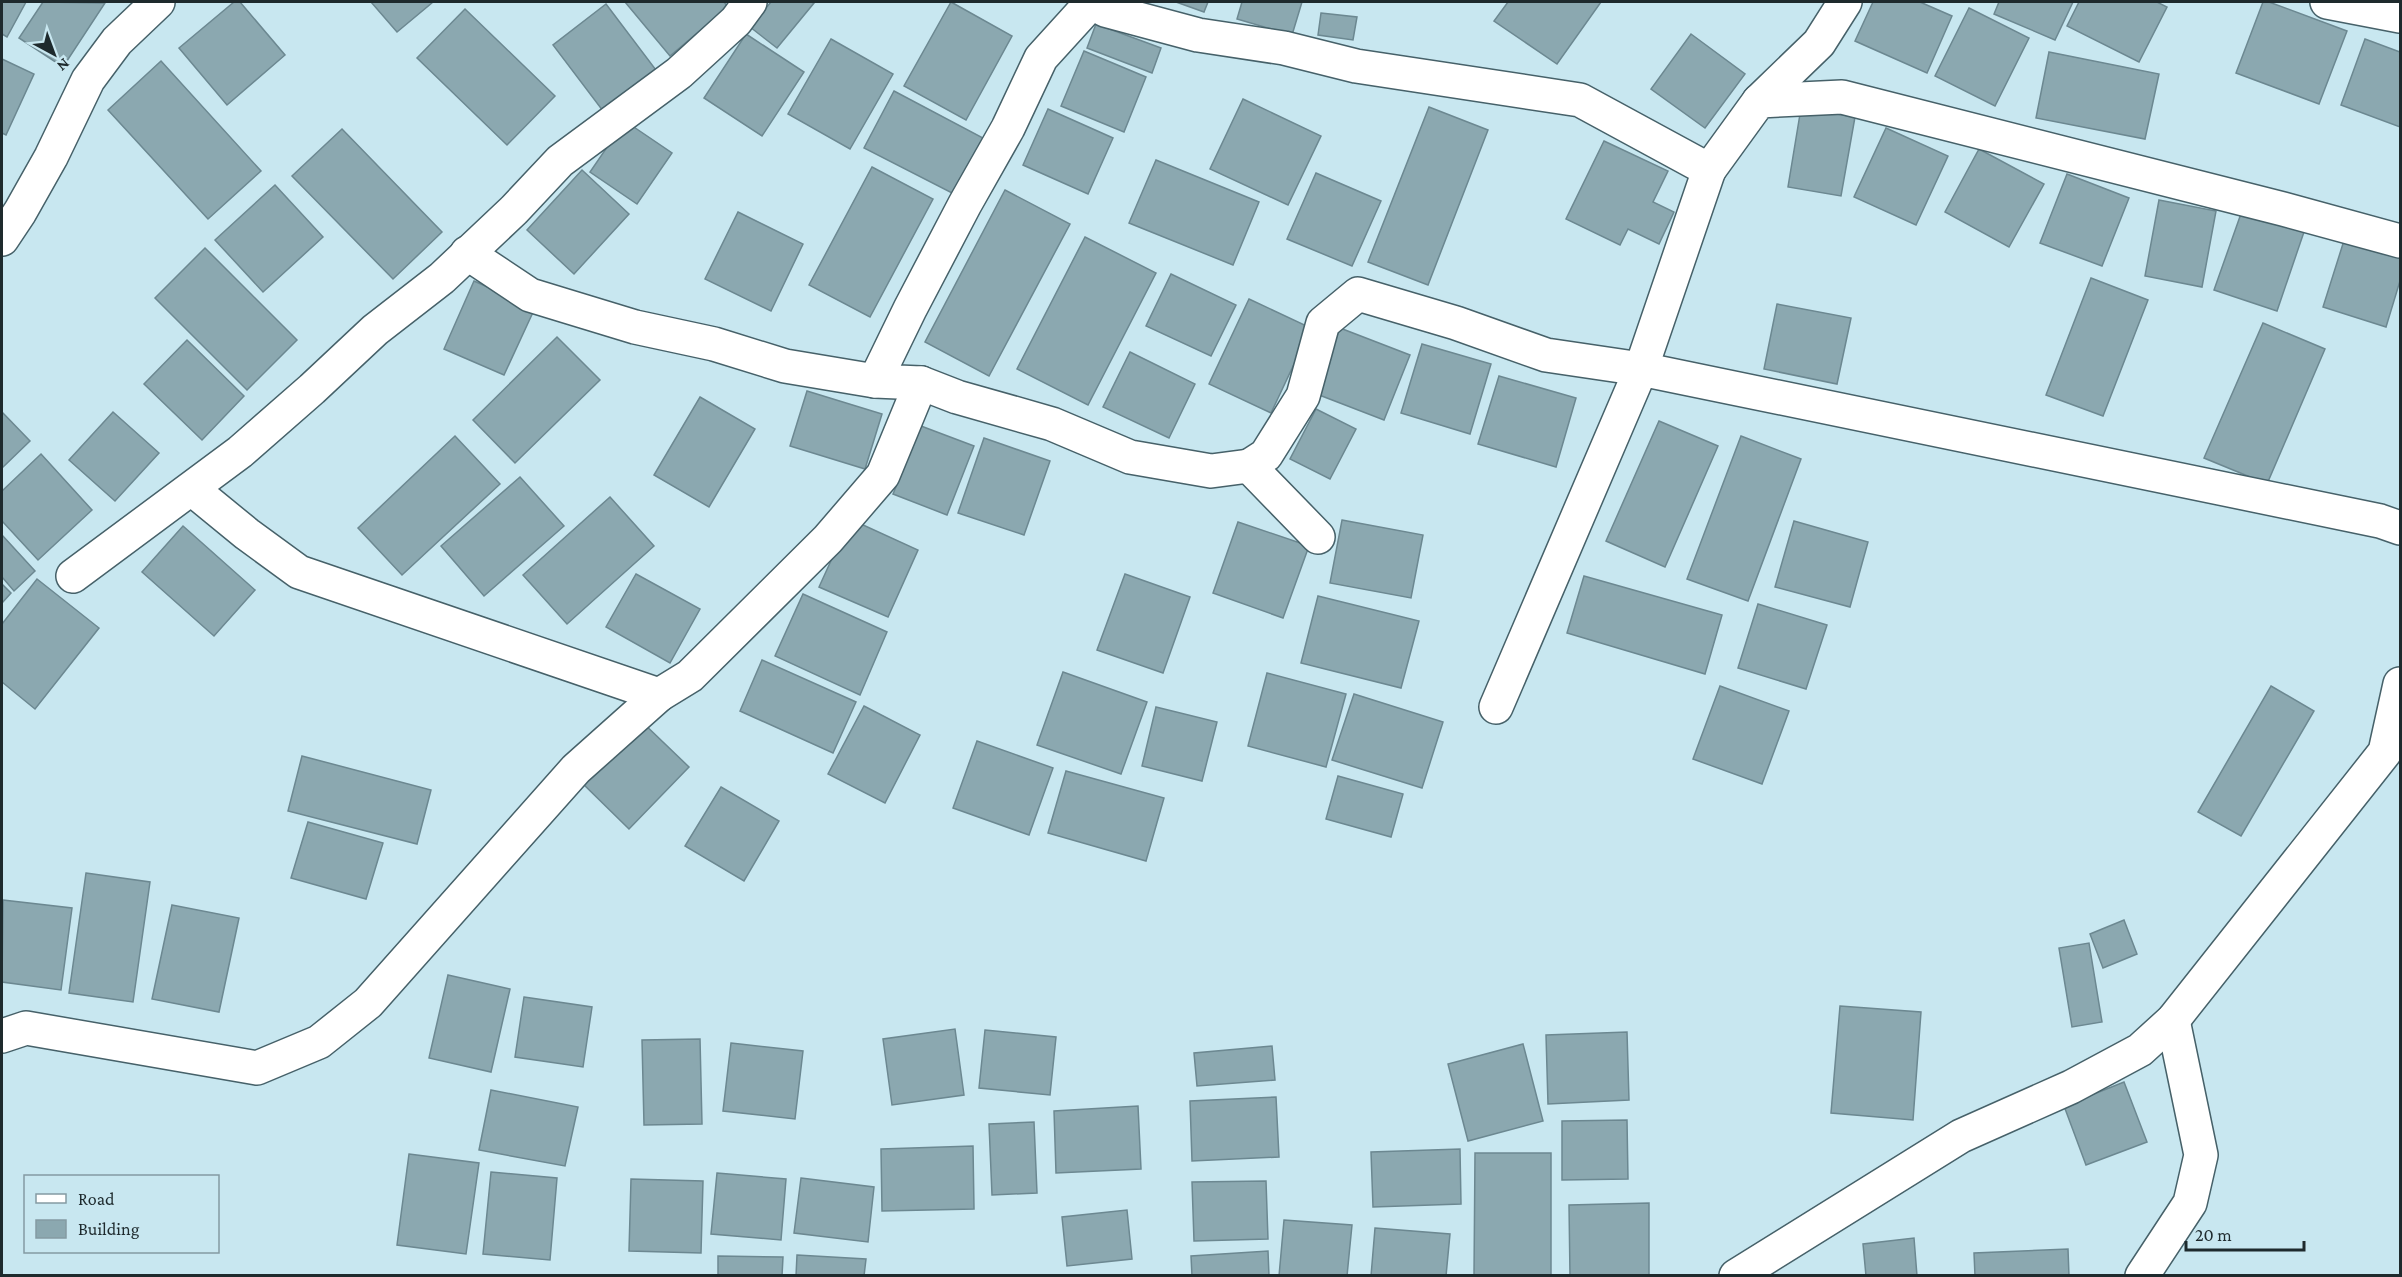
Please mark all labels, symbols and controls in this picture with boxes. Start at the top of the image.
north arrow [24,24,84,84]
text: N [54,55,73,75]
legend [24,1175,219,1253]
text: Road [78,1189,115,1209]
scale bar [2186,1214,2304,1252]
text: Building [78,1219,140,1239]
text: 20 m [2195,1225,2232,1245]

